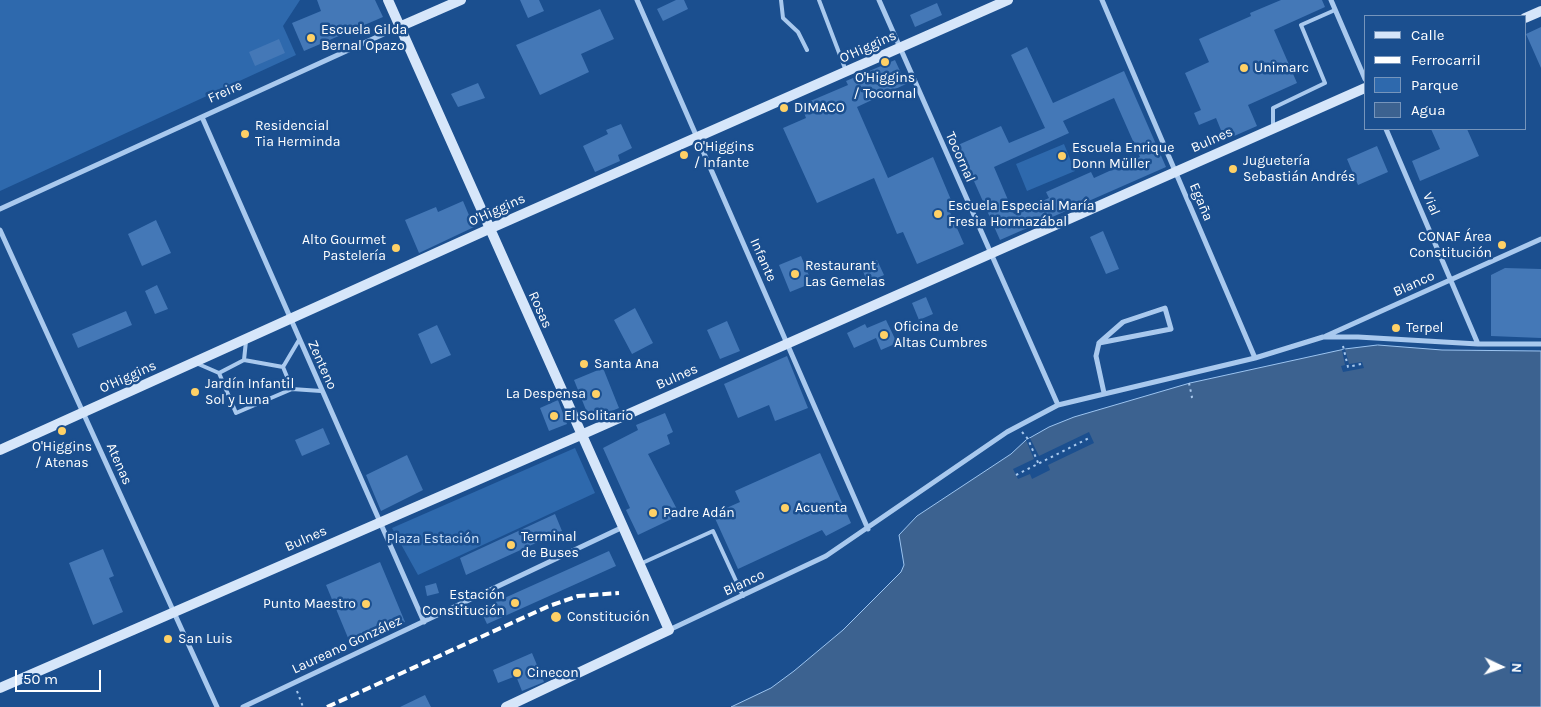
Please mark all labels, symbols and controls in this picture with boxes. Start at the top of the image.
legend [1364,15,1526,130]
place label: Escuela Gilda Bernal Opazo [321,22,407,54]
text: Calle [1411,26,1445,44]
street label: O'Higgins [837,27,899,67]
marker: Escuela Gilda Bernal Opazo [305,32,317,44]
text: Ferrocarril [1411,51,1481,69]
marker: O'Higgins / Tocornal [879,56,891,68]
place label: Unimarc [1254,60,1309,76]
marker: Unimarc [1238,62,1250,74]
place label: O'Higgins / Tocornal [854,70,916,102]
text: Parque [1411,76,1459,94]
street label: Freire [205,77,245,107]
place label: DIMACO [794,100,845,116]
text: Agua [1411,101,1445,119]
marker: DIMACO [778,102,790,114]
place label: Residencial Tia Herminda [255,118,341,150]
street label: Bulnes [1188,123,1236,157]
marker: Residencial Tia Herminda [239,128,251,140]
street label: Tocornal [941,129,979,185]
place label: O'Higgins / Infante [694,139,754,172]
place label: Escuela Enrique Donn Müller [1072,140,1174,172]
marker: O'Higgins / Infante [678,149,690,161]
marker: Escuela Enrique Donn Müller [1056,150,1068,162]
place label: Juguetería Sebastián Andrés [1243,153,1355,186]
marker: Juguetería Sebastián Andrés [1227,163,1239,175]
street label: Egaña [1186,180,1216,224]
street label: O'Higgins [466,190,528,230]
street label: Vial [1419,190,1443,218]
place label: Escuela Especial María Fresia Hormazábal [948,198,1095,230]
marker: Escuela Especial María Fresia Hormazábal [932,208,944,220]
place label: CONAF Área Constitución [1409,229,1492,262]
place label: Alto Gourmet Pastelería [302,232,386,264]
street label: Infante [746,236,780,284]
marker: CONAF Área Constitución [1496,239,1508,251]
marker: Alto Gourmet Pastelería [390,242,402,254]
place label: Restaurant Las Gemelas [805,258,885,290]
street label: Blanco [1391,267,1437,301]
marker: Restaurant Las Gemelas [789,268,801,280]
street label: Rosas [524,289,556,331]
place label: Oficina de Altas Cumbres [894,319,988,352]
place label: Terpel [1406,320,1443,336]
marker: Terpel [1390,322,1402,334]
marker: Oficina de Altas Cumbres [878,329,890,341]
street label: Zenteno [304,338,340,392]
place label: Santa Ana [594,356,659,372]
street label: O'Higgins [97,357,159,397]
marker: Santa Ana [578,358,590,370]
street label: Bulnes [653,360,701,394]
place label: Jardín Infantil Sol y Luna [205,376,294,408]
marker: Jardín Infantil Sol y Luna [189,386,201,398]
place label: La Despensa [506,386,586,402]
marker: La Despensa [590,388,602,400]
place label: El Solitario [564,408,633,424]
marker: El Solitario [548,410,560,422]
marker: O'Higgins / Atenas [56,425,68,437]
place label: O'Higgins / Atenas [32,439,92,472]
street label: Atenas [102,440,136,488]
place label: Acuenta [795,500,847,516]
marker: Acuenta [779,502,791,514]
place label: Padre Adán [663,505,735,521]
marker: Padre Adán [647,507,659,519]
street label: Bulnes [282,522,330,556]
place label: Terminal de Buses [521,529,579,562]
park label: Plaza Estación [387,531,479,547]
marker: Terminal de Buses [505,539,517,551]
street label: Blanco [721,566,767,600]
place label: Estación Constitución [422,587,505,620]
place label: Punto Maestro [263,596,356,612]
marker: Estación Constitución [509,597,521,609]
marker: Punto Maestro [360,598,372,610]
place label: Constitución [567,609,650,625]
marker: Constitución [549,610,563,624]
street label: Laureano González [289,612,405,678]
place label: San Luis [178,631,232,647]
marker: San Luis [162,633,174,645]
north arrow [1476,642,1526,692]
scale bar [18,660,104,692]
text: N [1508,662,1525,673]
place label: Cinecon [527,665,579,681]
marker: Cinecon [511,667,523,679]
text: 50 m [23,670,58,688]

